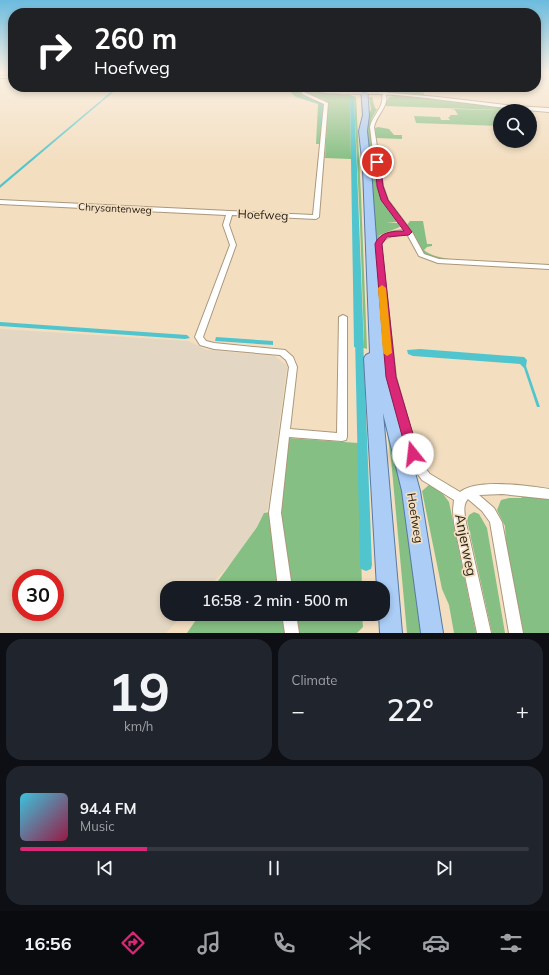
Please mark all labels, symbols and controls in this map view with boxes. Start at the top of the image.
text: 260 m [94,21,177,56]
icon: right [28,24,80,76]
text: Hoefweg [94,56,170,79]
map controls [493,104,537,148]
button: search [493,104,537,148]
pin [360,145,394,179]
icon: arrive [366,151,388,173]
street label: Chrysantenweg [78,200,152,217]
street label: Hoefweg [237,206,289,223]
position arrow [392,433,434,475]
street label: Hoefweg [404,492,427,544]
street label: Anjerweg [451,512,481,578]
speed limit sign: 30 [12,569,64,621]
text: 16:58 · 2 min · 500 m [202,591,348,610]
text: 19 [108,659,170,724]
text: Climate [292,672,337,688]
text: 22° [387,691,434,729]
text: − [292,697,305,725]
text: + [516,697,529,725]
text: km/h [124,718,153,734]
text: 94.4 FM [80,799,136,818]
text: Music [80,818,115,834]
icon: previous [94,857,116,879]
icon: pause [263,857,285,879]
icon: next [433,857,455,879]
icon: directions [119,929,147,957]
icon: music [195,929,223,957]
icon: phone [270,929,298,957]
icon: climate [346,929,374,957]
icon: car [422,929,450,957]
icon: filters [497,929,525,957]
text: 16:56 [24,932,71,955]

